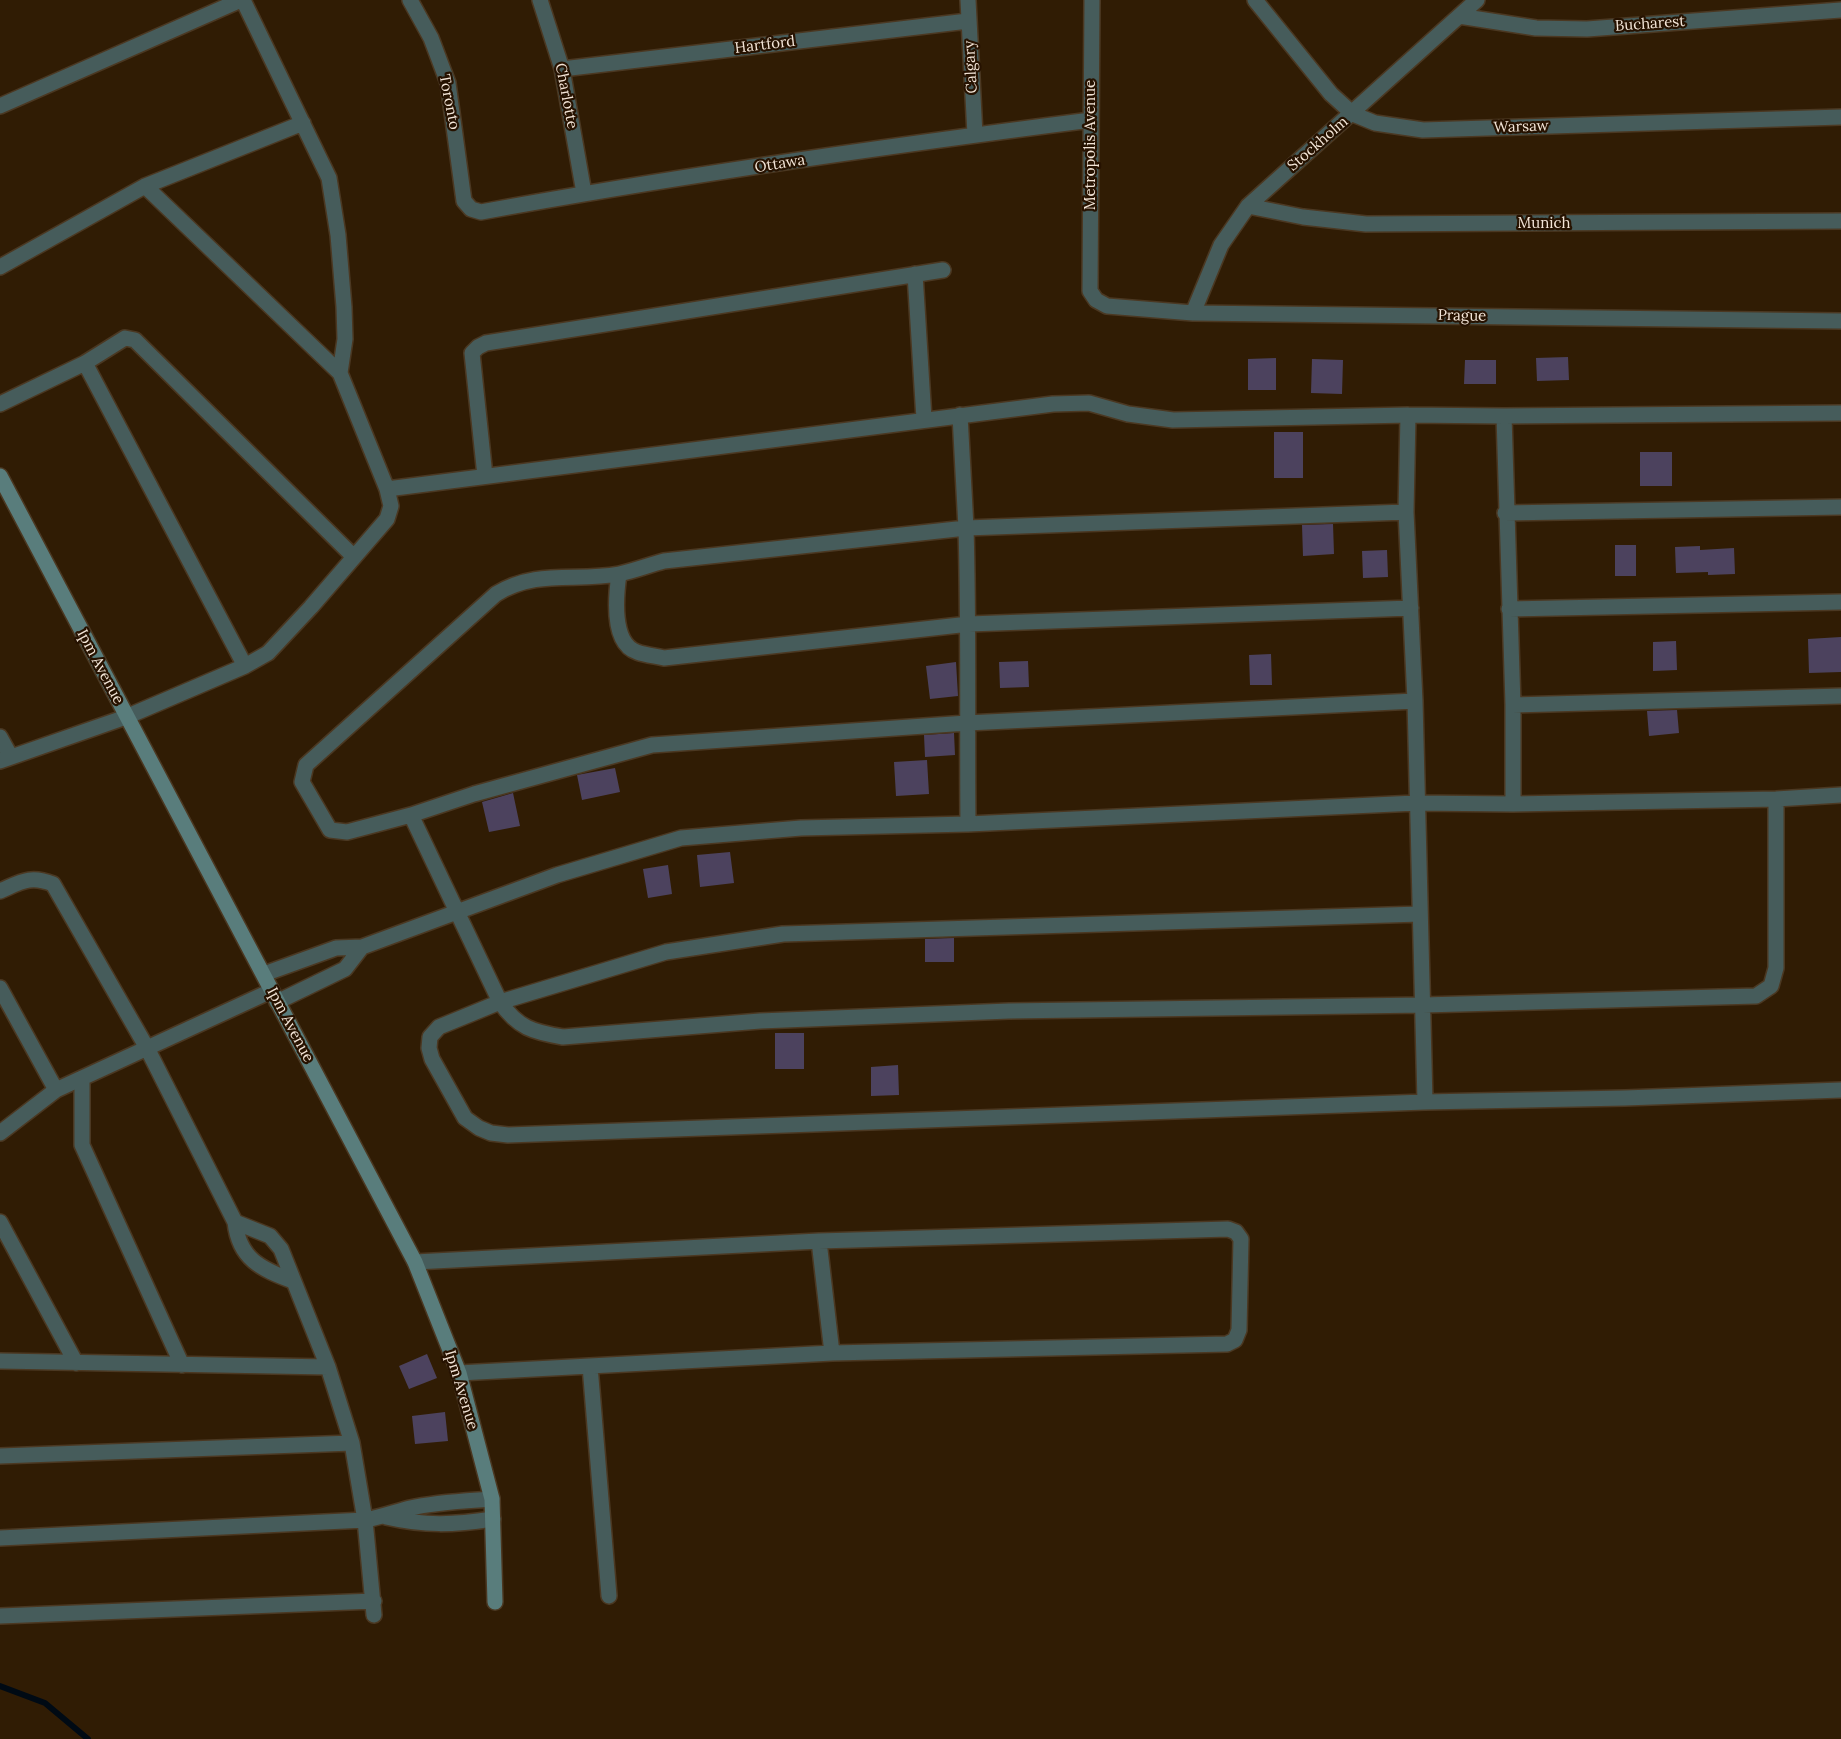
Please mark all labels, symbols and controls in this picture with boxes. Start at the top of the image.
street label: Bucharest [1614,13,1686,35]
street label: Hartford [734,32,796,58]
street label: Calgary [961,40,981,94]
street label: Charlotte [551,62,581,130]
street label: Toronto [435,73,463,131]
street label: Metropolis Avenue [1082,80,1100,210]
street label: Stockholm [1284,113,1352,175]
street label: Warsaw [1493,117,1549,137]
street label: Ottawa [754,151,806,177]
street label: Munich [1517,215,1571,233]
street label: Prague [1438,307,1486,325]
street label: Ipm Avenue [73,627,127,707]
street label: Ipm Avenue [263,985,317,1065]
street label: Ipm Avenue [440,1348,482,1432]

